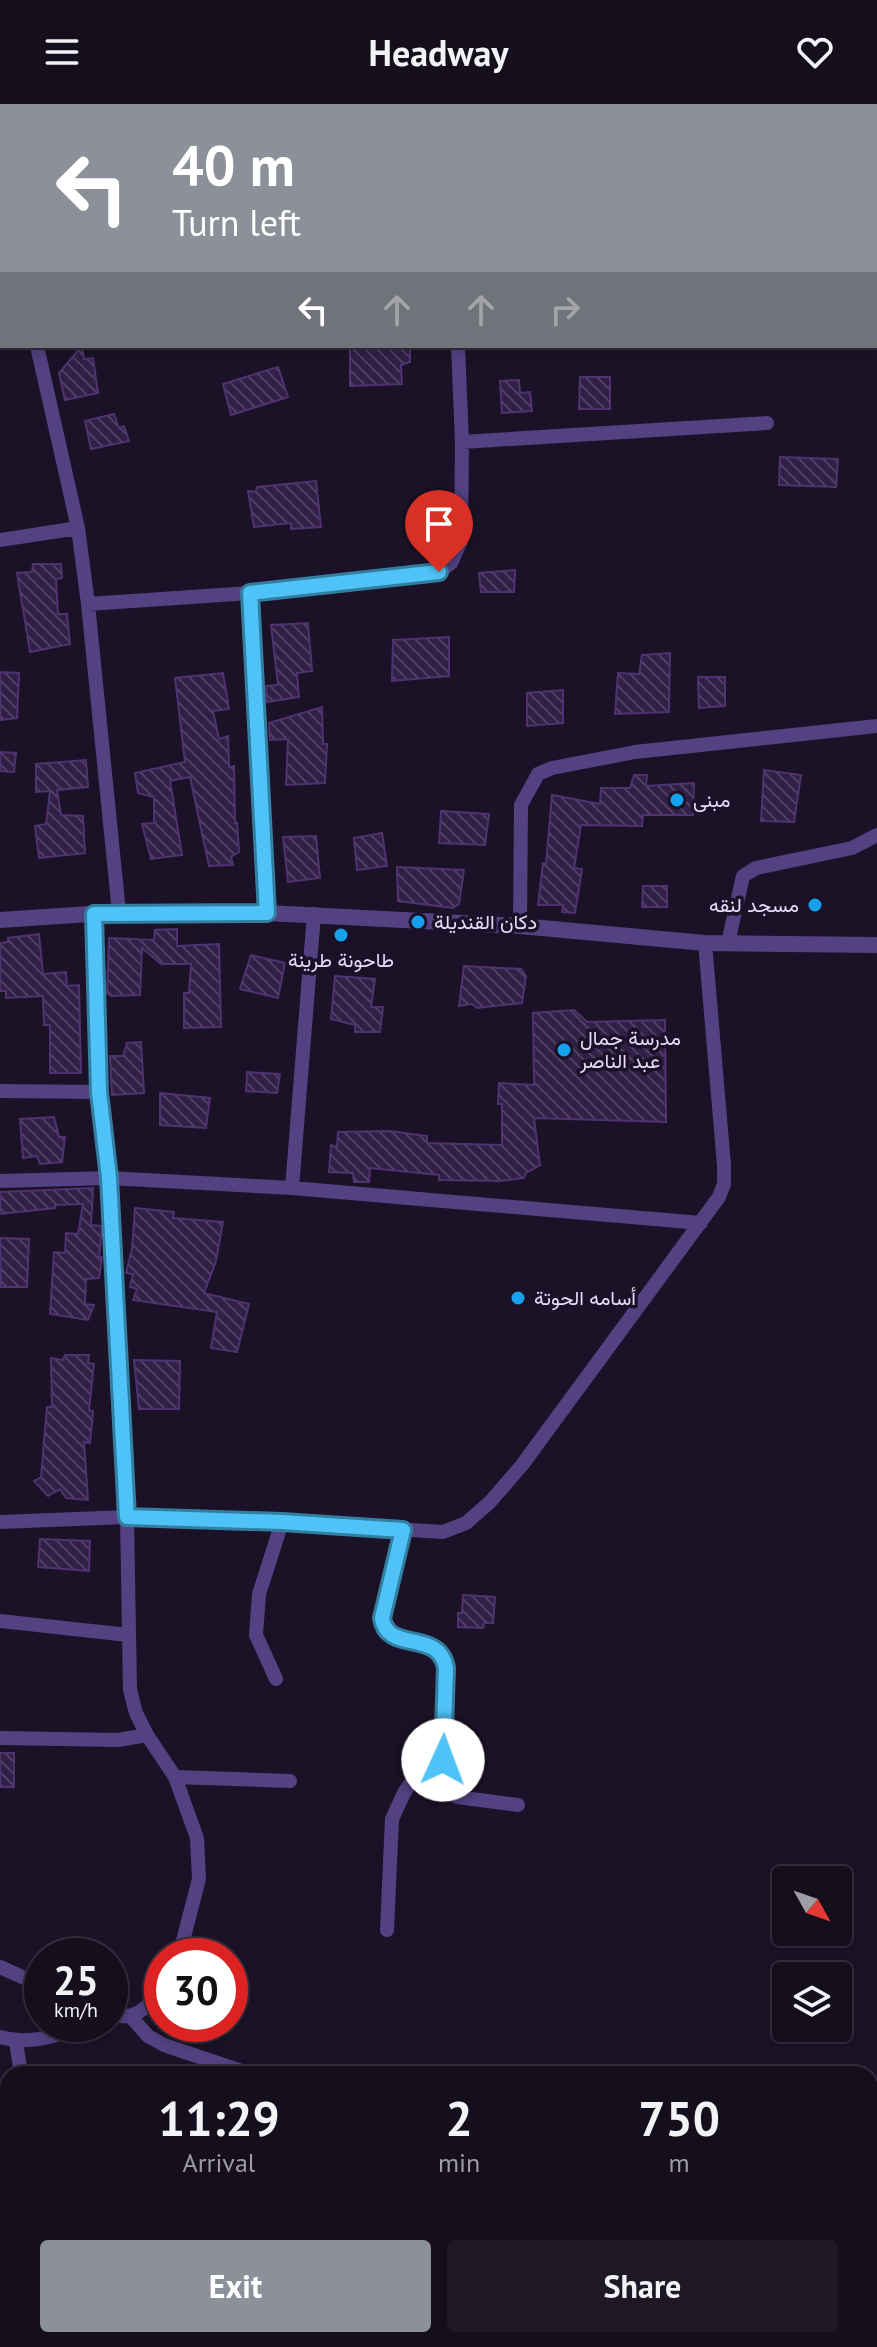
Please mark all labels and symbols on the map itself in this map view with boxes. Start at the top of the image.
pin [405,490,473,572]
place label: مبنى [693,787,730,813]
marker: مبنى [668,791,686,809]
place label: مسجد لنقه [709,892,799,918]
marker: مسجد لنقه [806,896,824,914]
place label: دكان القنديلة [434,909,537,935]
marker: دكان القنديلة [409,913,427,931]
marker: طاحونة طرينة [332,926,350,944]
place label: طاحونة طرينة [288,947,394,973]
place label: مدرسة جمال عبد الناصر [579,1025,681,1074]
marker: مدرسة جمال عبد الناصر [555,1041,573,1059]
place label: أسامه الحوتة [534,1285,636,1311]
marker: أسامه الحوتة [509,1289,527,1307]
position arrow [401,1718,485,1802]
north arrow [772,1866,852,1946]
speed limit sign: 30 [144,1938,248,2042]

